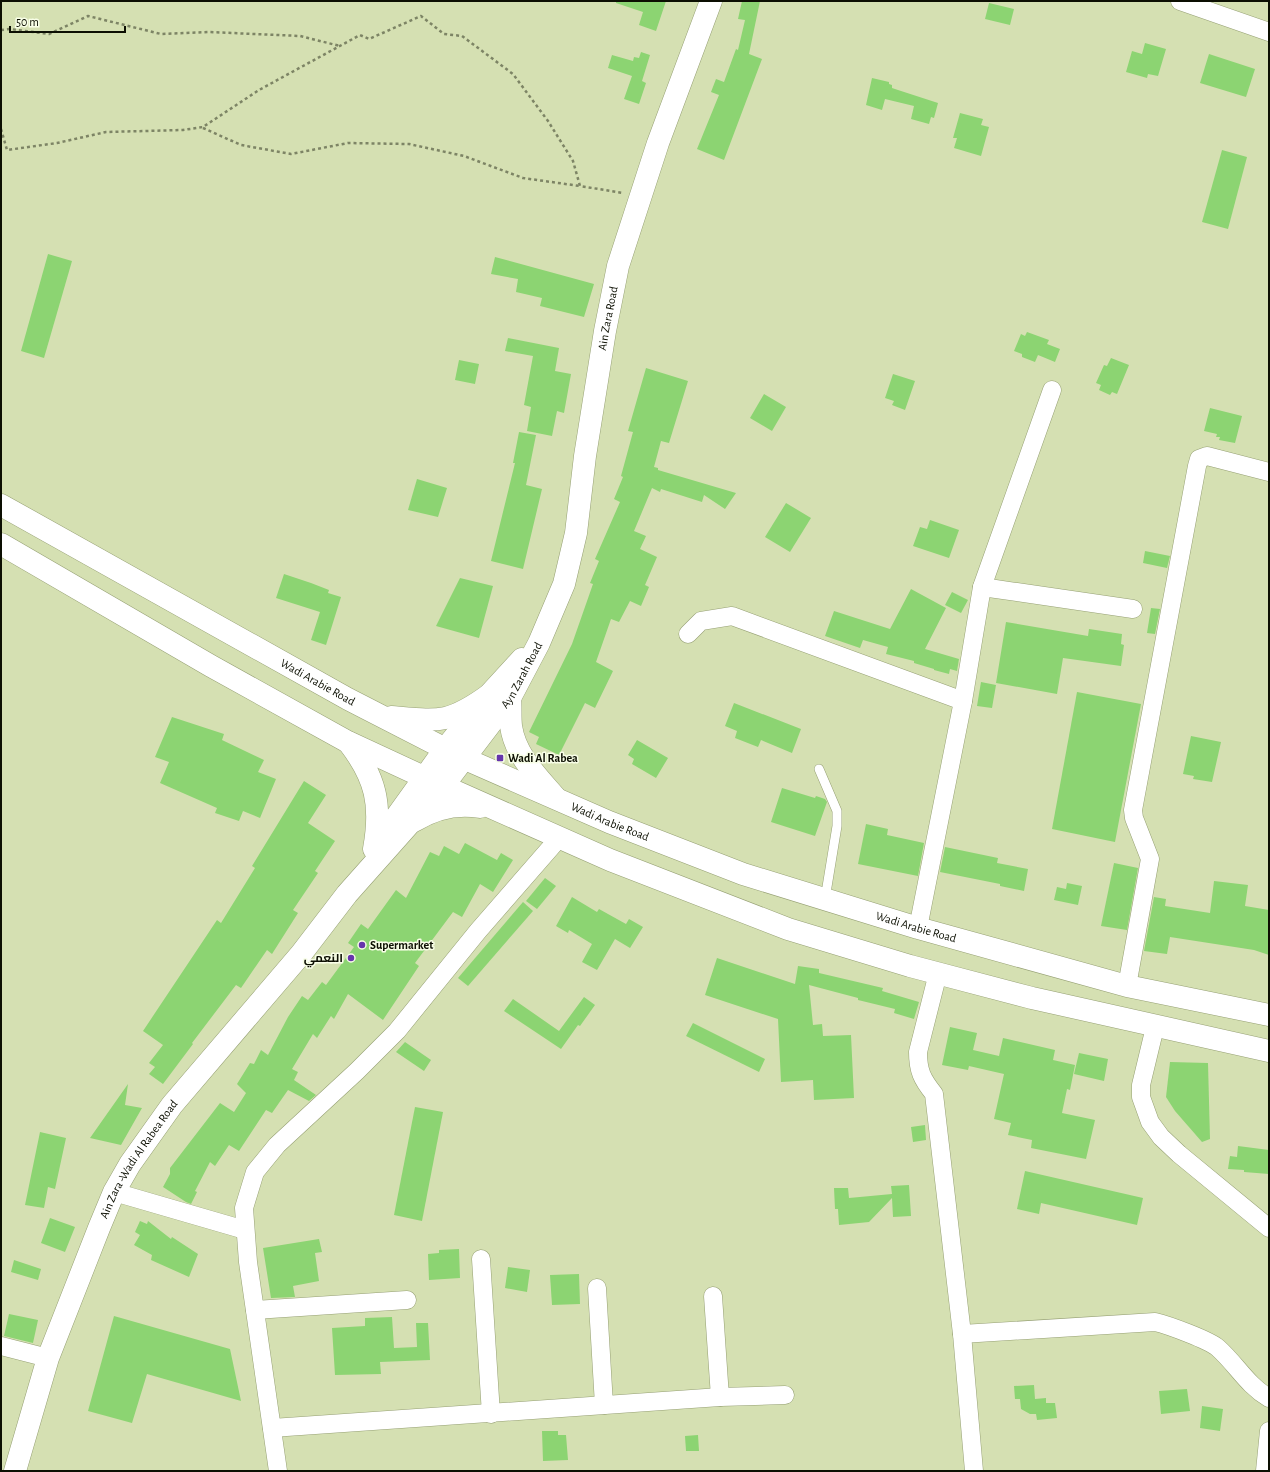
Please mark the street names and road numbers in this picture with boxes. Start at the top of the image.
street label: Ain Zara Road [596,285,620,351]
street label: Ayn Zarah Road [499,640,544,710]
street label: Wadi Arabie Road [279,657,357,708]
street label: Wadi Arabie Road [569,800,651,843]
street label: Wadi Arabie Road [874,909,958,944]
street label: Ain Zara -Wadi Al Rabea Road [98,1097,180,1220]

